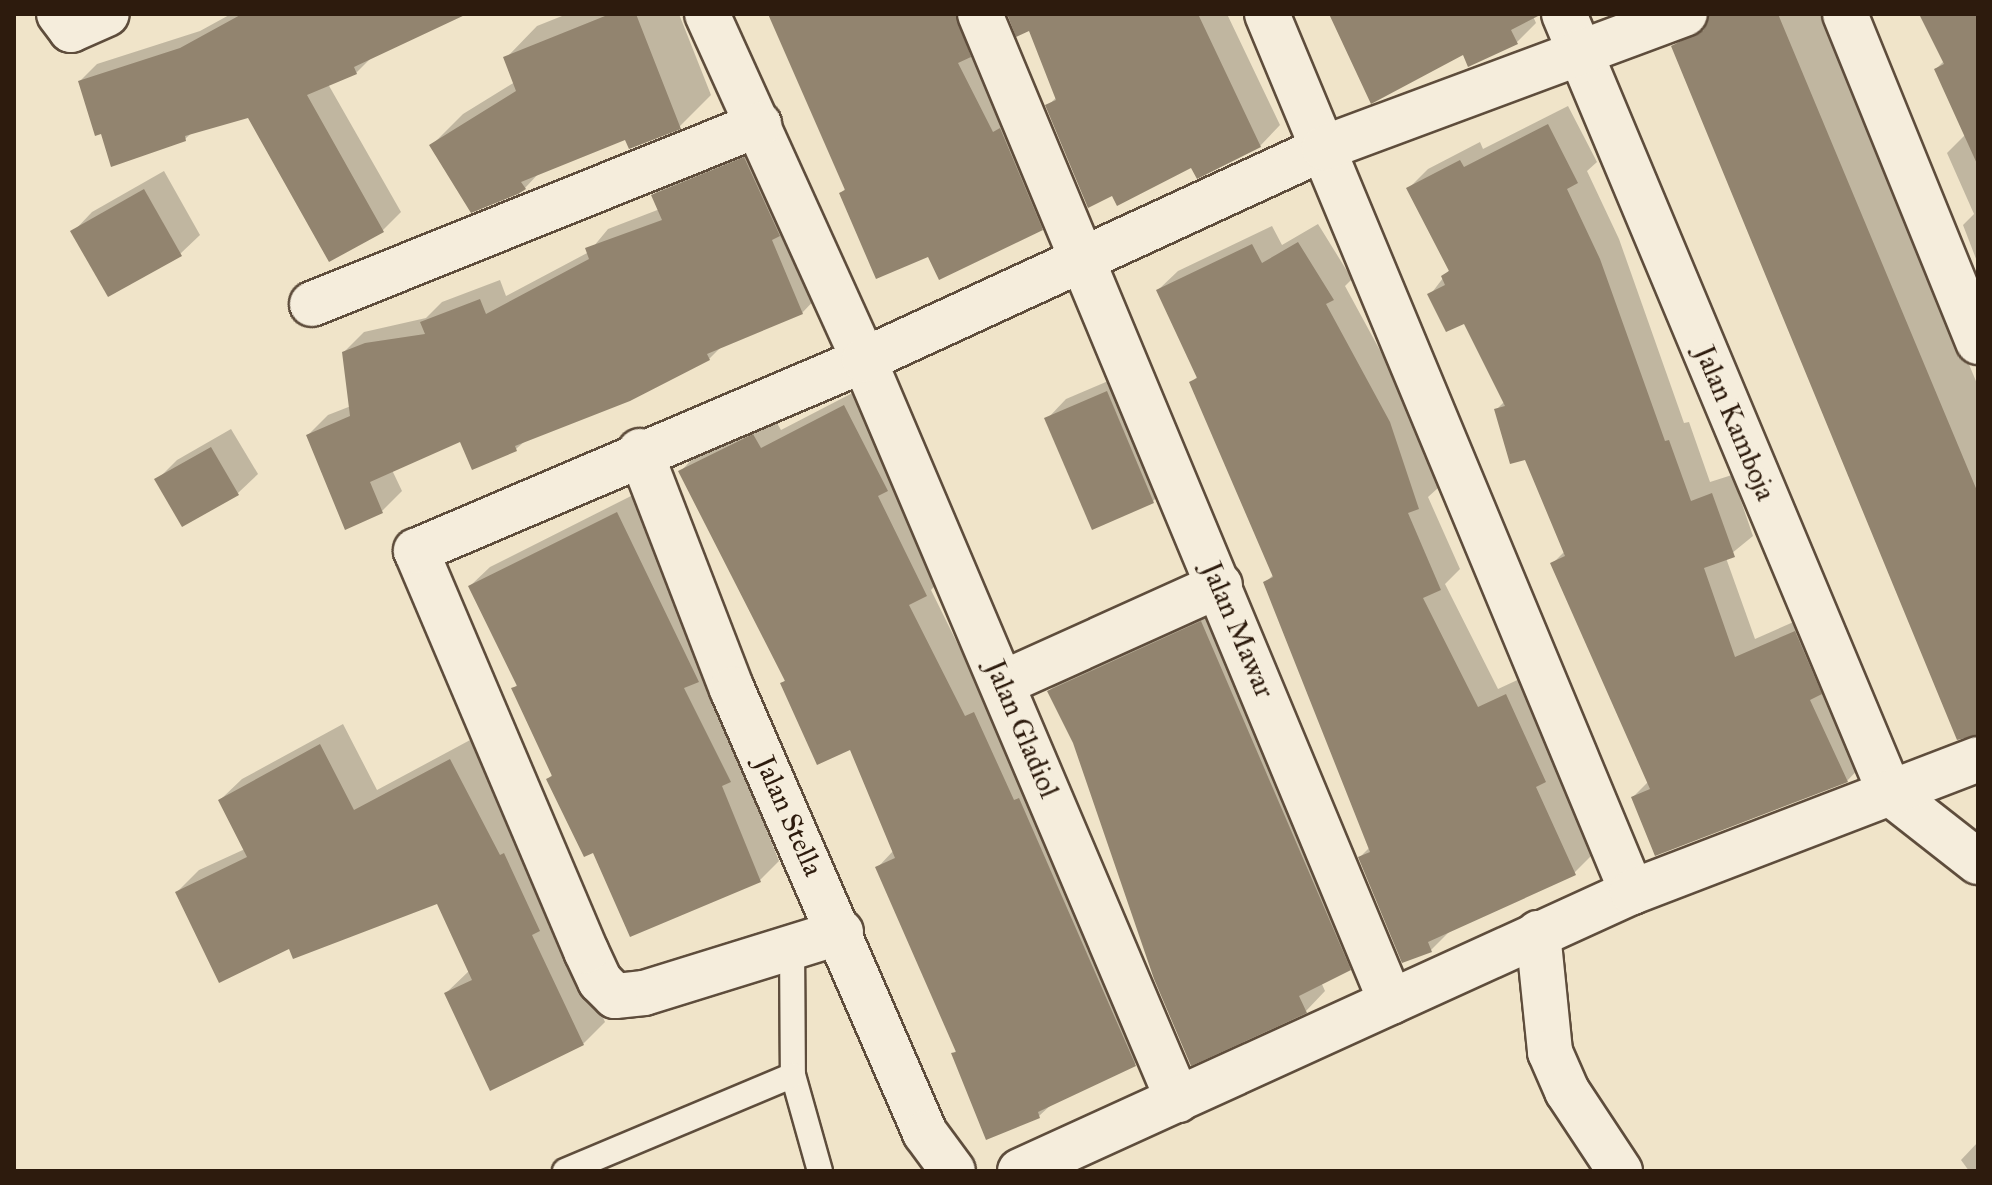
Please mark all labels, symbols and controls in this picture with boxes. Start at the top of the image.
street label: Jalan Kamboja [1687,341,1783,505]
street label: Jalan Mawar [1194,557,1282,703]
street label: Jalan Gladiol [978,655,1066,803]
street label: Jalan Stella [748,751,830,881]

